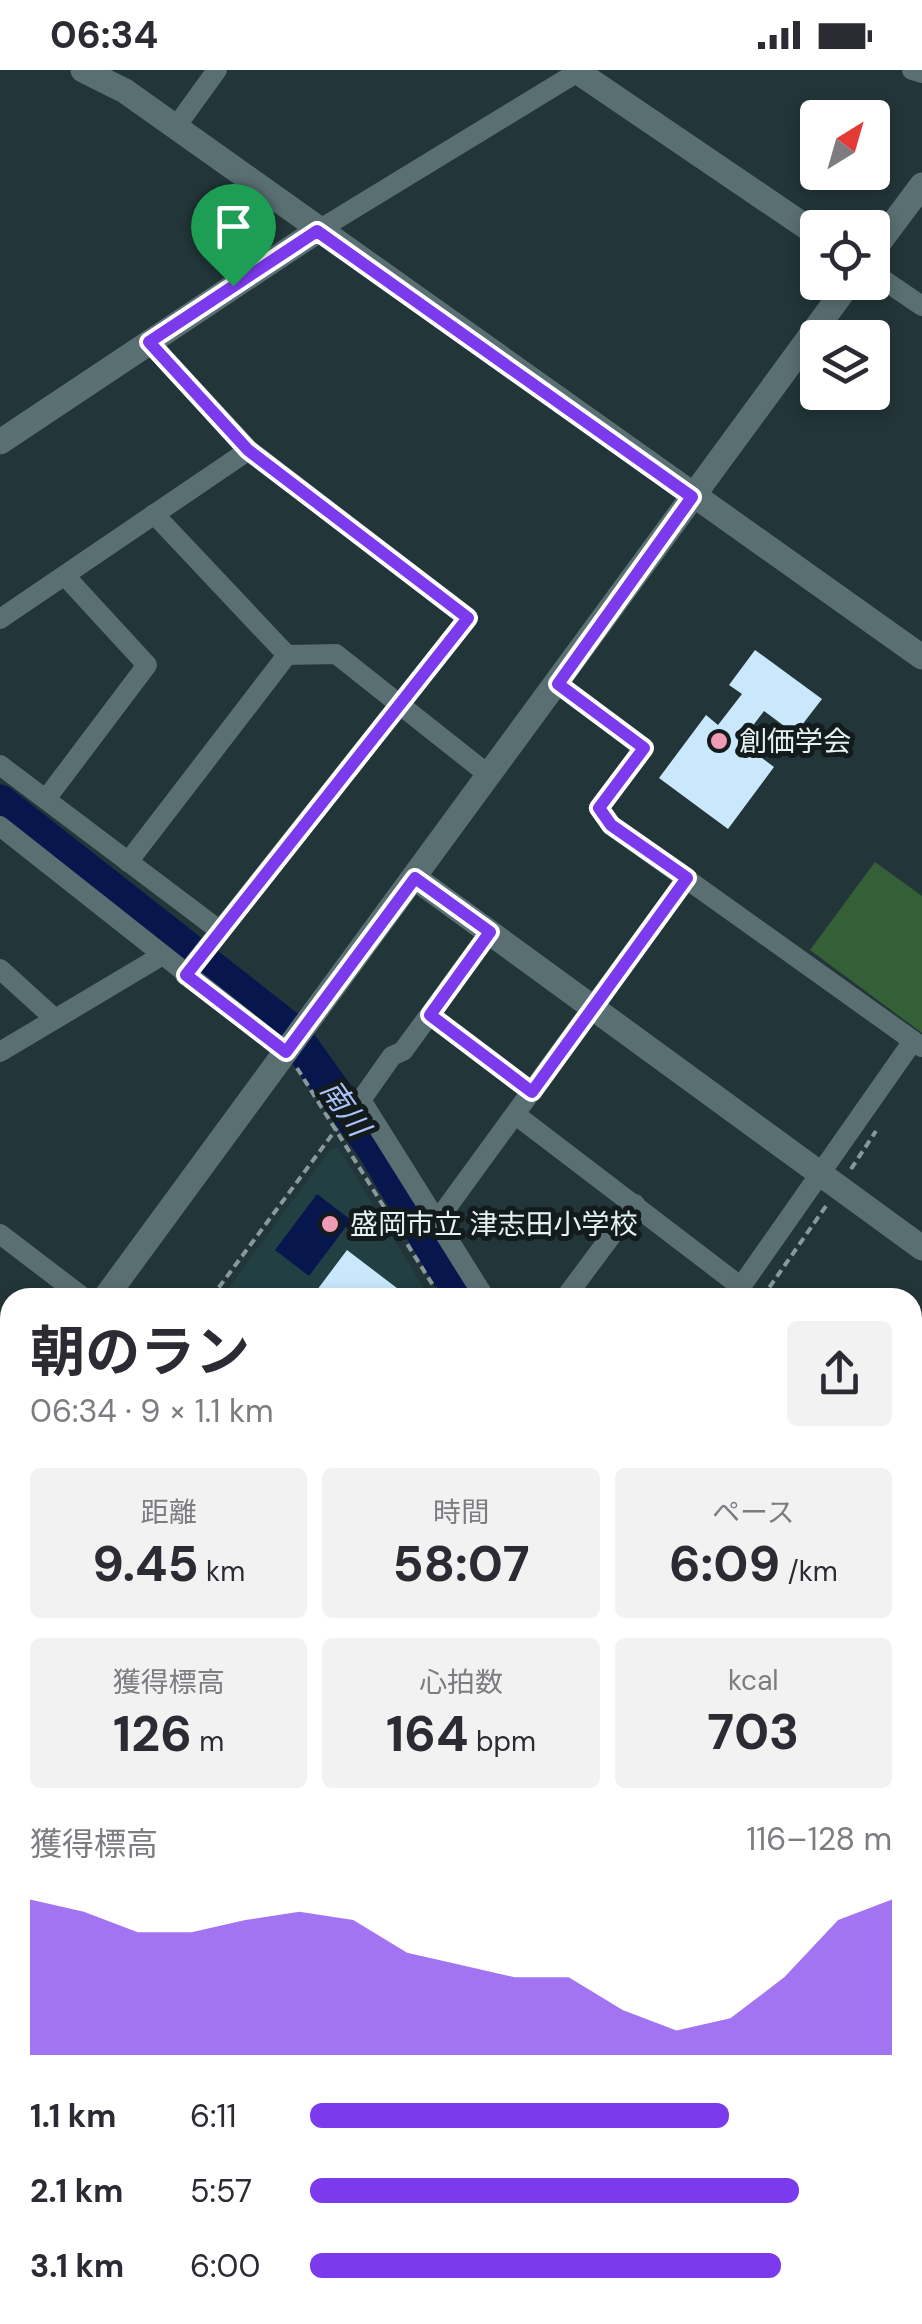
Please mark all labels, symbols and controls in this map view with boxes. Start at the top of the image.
text: 06:34 [50,10,158,60]
north arrow [800,100,890,190]
map controls [800,100,890,410]
pin [191,184,276,287]
icon: arrive [206,199,261,254]
button: locate [800,210,890,300]
button: layers [800,320,890,410]
place label: 創価学会 [739,723,851,760]
marker: 創価学会 [708,730,730,752]
water label: 南川 [312,1072,380,1146]
place label: 盛岡市立 津志田小学校 [350,1206,637,1243]
marker: 盛岡市立 津志田小学校 [319,1213,341,1235]
text: 朝のラン [30,1316,250,1388]
button: share [787,1321,892,1426]
text: 06:34 · 9 × 1.1 km [30,1390,274,1432]
text: 距離 [141,1494,197,1531]
text: 時間 [433,1494,489,1531]
text: ペース [712,1494,795,1531]
text: 9.45 [92,1531,199,1597]
text: 58:07 [392,1531,530,1597]
text: 6:09 [669,1531,780,1597]
text: km [199,1553,245,1590]
text: /km [780,1553,838,1590]
text: kcal [728,1662,779,1699]
text: 獲得標高 [113,1664,225,1701]
text: 心拍数 [419,1664,503,1701]
text: 703 [707,1699,799,1765]
text: 126 [113,1701,192,1767]
text: 164 [386,1701,468,1767]
text: m [192,1723,224,1760]
text: bpm [468,1723,536,1760]
text: 116–128 m [746,1818,892,1860]
text: 獲得標高 [30,1823,158,1865]
text: 1.1 km [30,2095,116,2137]
text: 6:11 [190,2095,237,2137]
text: 2.1 km [30,2170,123,2212]
text: 5:57 [190,2170,252,2212]
text: 3.1 km [30,2245,124,2287]
text: 6:00 [190,2245,260,2287]

